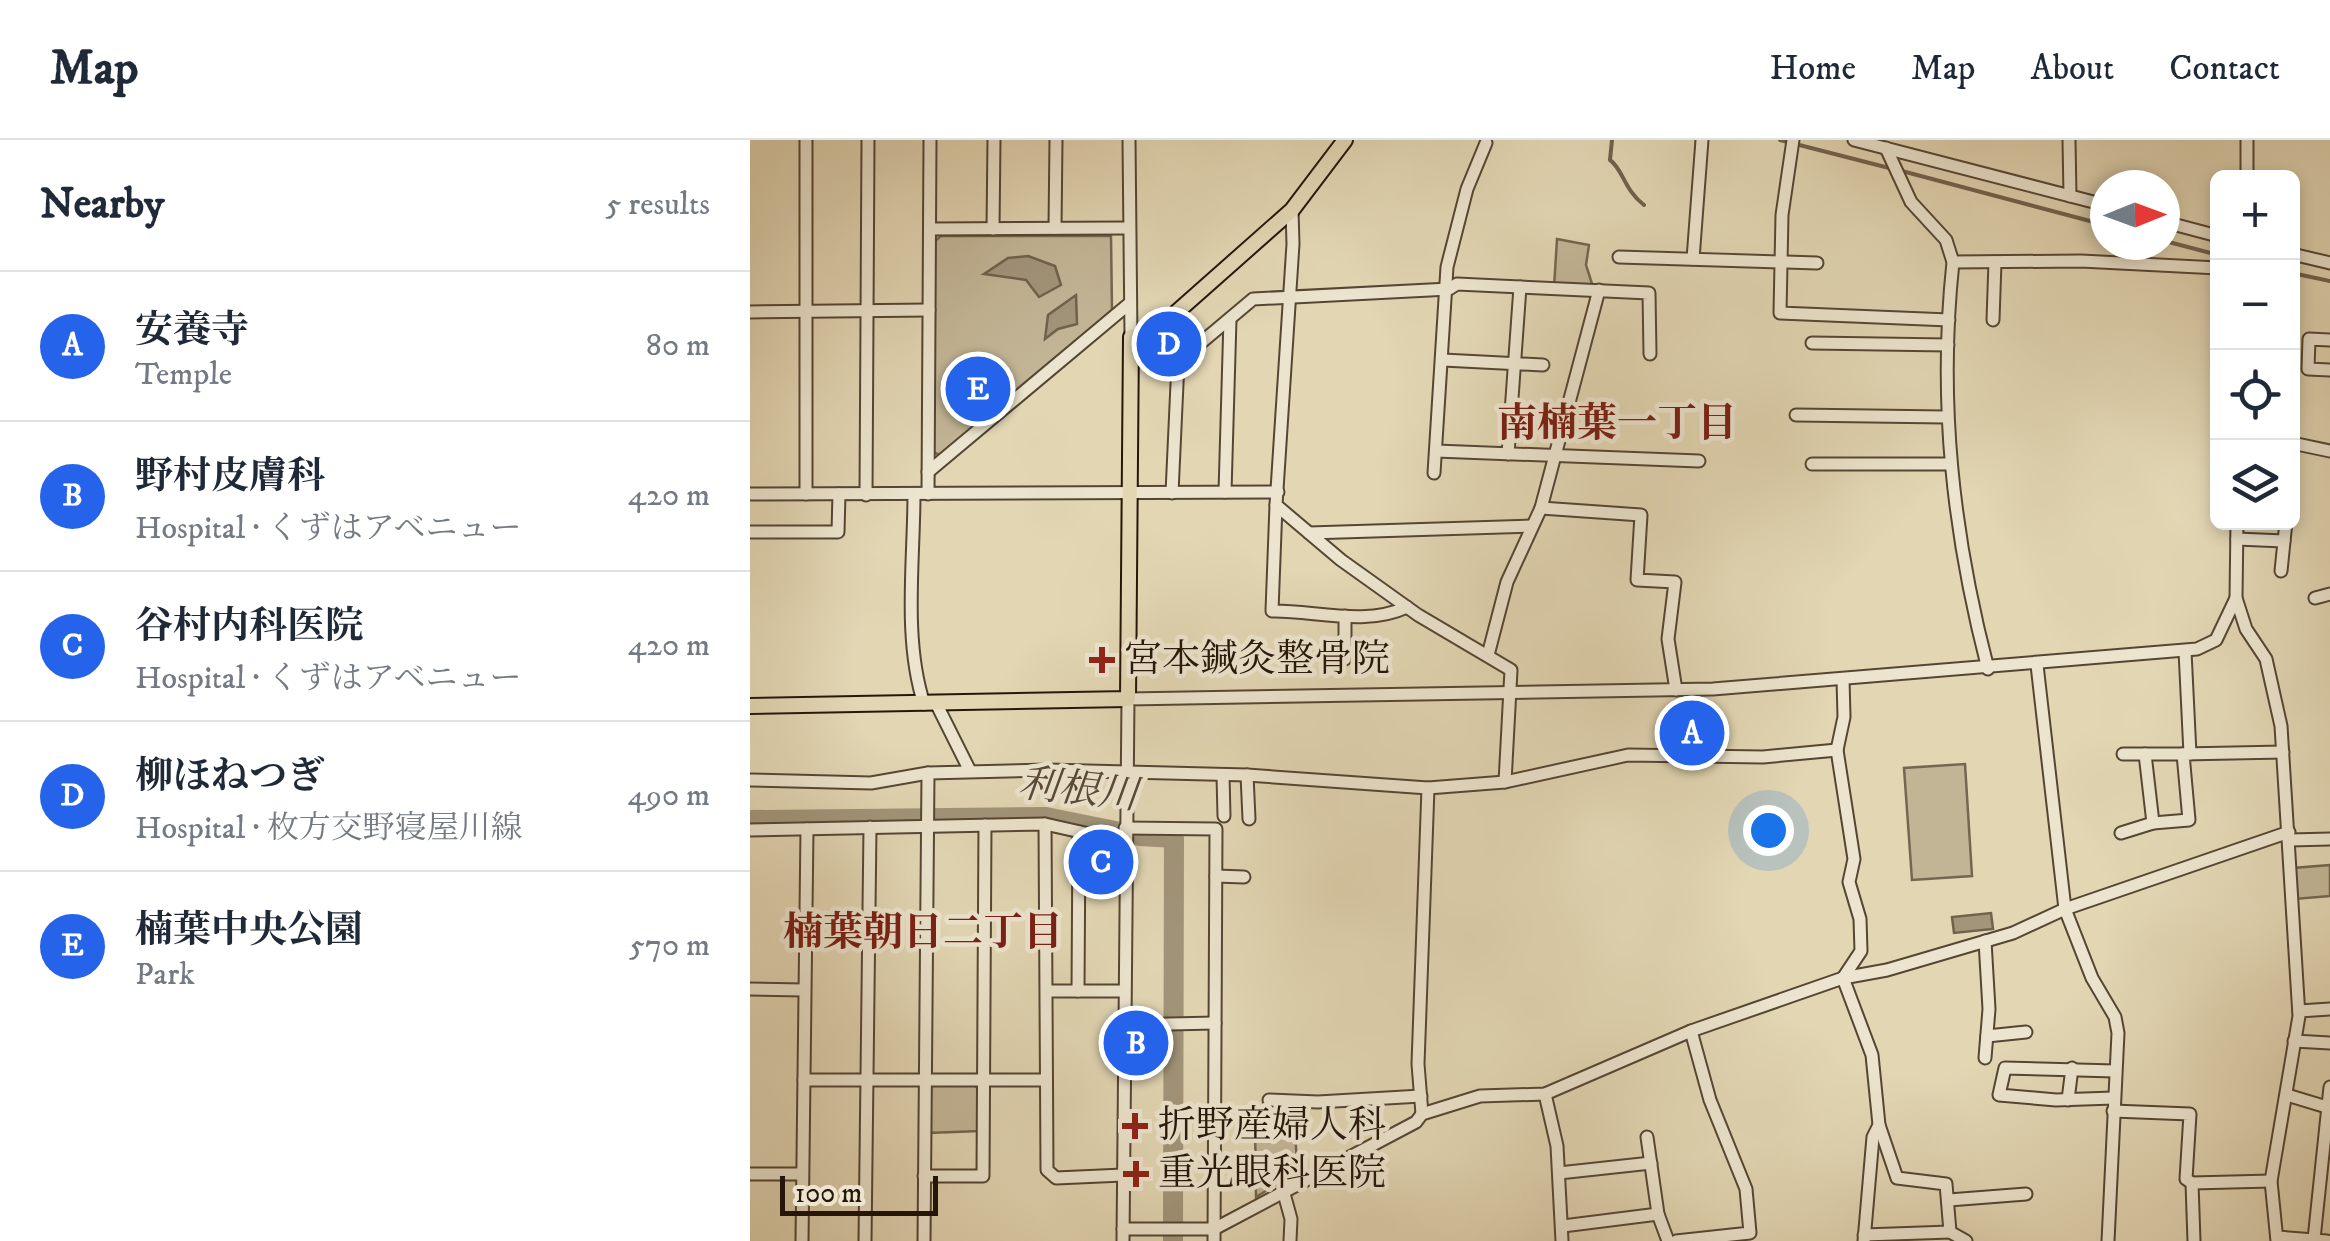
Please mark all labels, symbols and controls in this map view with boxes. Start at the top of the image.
text: Map [50,39,138,99]
text: Home [1769,47,1856,91]
text: Map [1911,47,1975,91]
text: About [2030,47,2114,91]
text: Contact [2169,47,2280,91]
north arrow [2090,170,2180,260]
map controls [2210,170,2300,530]
button: + [2210,170,2300,260]
text: Nearby [40,179,164,231]
text: 5 results [606,185,710,225]
button: − [2210,260,2300,350]
pin: D [1136,306,1202,382]
text: 安養寺 [135,307,249,355]
text: A [62,326,83,366]
text: 80 m [646,326,710,366]
button: locate [2210,350,2300,440]
pin: E [946,352,1010,426]
text: Temple [135,355,232,395]
district label: 南楠葉一丁目 [1497,400,1737,450]
button: layers [2210,440,2300,530]
text: 野村皮膚科 [135,453,325,501]
text: B [62,476,83,516]
text: 420 m [628,476,710,516]
text: Hospital · くずはアベニュー [135,509,521,549]
text: 谷村内科医院 [135,603,363,651]
text: C [62,626,83,666]
text: 420 m [628,626,710,666]
place label: 宮本鍼灸整骨院 [1124,636,1390,684]
marker: 宮本鍼灸整骨院 [1089,647,1115,673]
text: Hospital · くずはアベニュー [135,659,521,699]
pin: A [1660,696,1724,770]
text: 柳ほねつぎ [135,753,325,801]
water label: 利根川 [1016,760,1144,823]
text: D [61,776,84,816]
text: 490 m [627,776,710,816]
your location [1743,805,1794,856]
text: Hospital · 枚方交野寝屋川線 [135,809,523,849]
pin: C [1068,824,1134,900]
text: 楠葉中央公園 [135,907,363,955]
district label: 楠葉朝日二丁目 [783,909,1063,959]
text: E [61,926,84,966]
text: 570 m [629,926,710,966]
text: Park [135,955,195,995]
pin: B [1104,1006,1168,1080]
place label: 折野産婦人科 [1158,1102,1386,1150]
marker: 折野産婦人科 [1122,1113,1148,1139]
place label: 重光眼科医院 [1158,1150,1386,1198]
marker: 重光眼科医院 [1123,1161,1149,1187]
scale bar [780,1171,938,1216]
text: 100 m [795,1176,862,1211]

